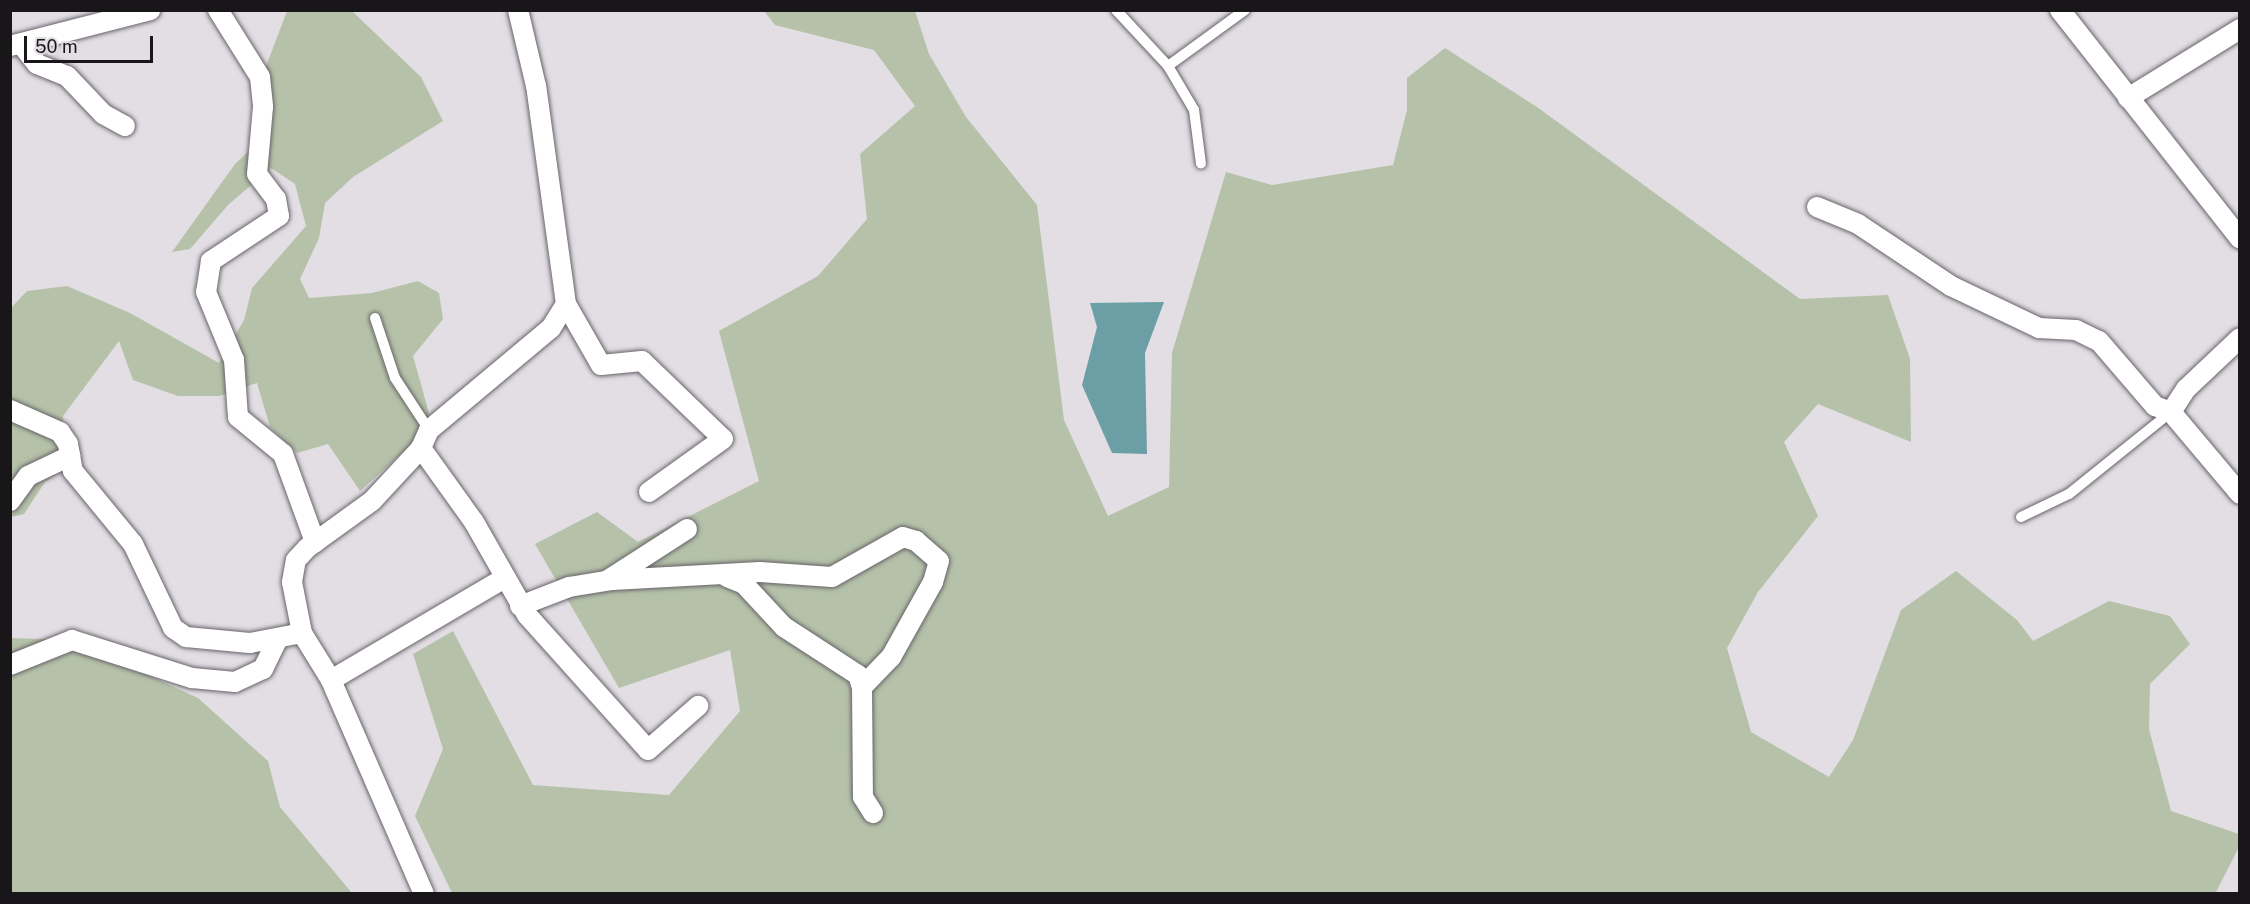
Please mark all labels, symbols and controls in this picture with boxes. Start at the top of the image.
scale bar [27,24,156,62]
text: 50 m [35,36,78,57]

